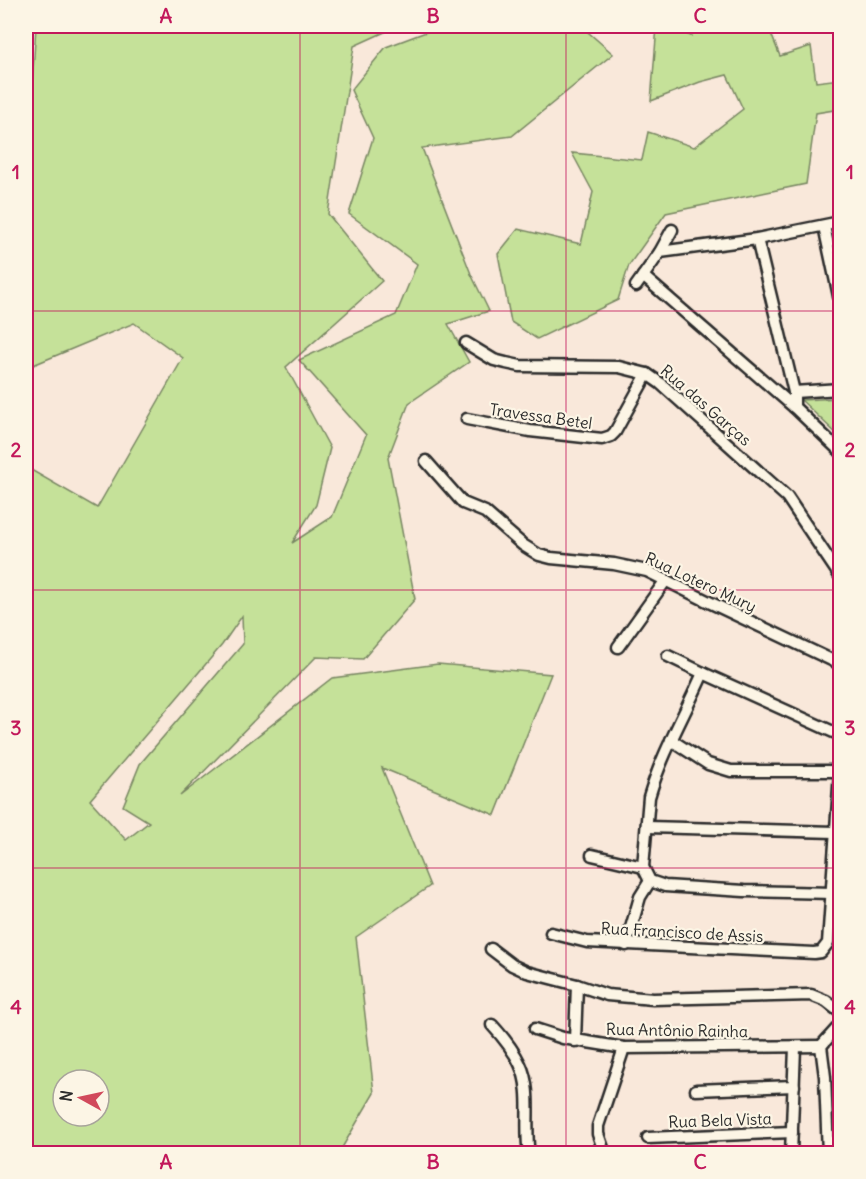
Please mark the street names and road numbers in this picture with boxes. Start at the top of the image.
street label: Rua das Garças [657,360,755,450]
street label: Travessa Betel [489,399,593,433]
street label: Rua Lotero Mury [642,547,760,617]
street label: Rua Francisco de Assis [600,918,764,946]
street label: Rua Antônio Rainha [606,1019,748,1041]
street label: Rua Bela Vista [668,1108,772,1132]

